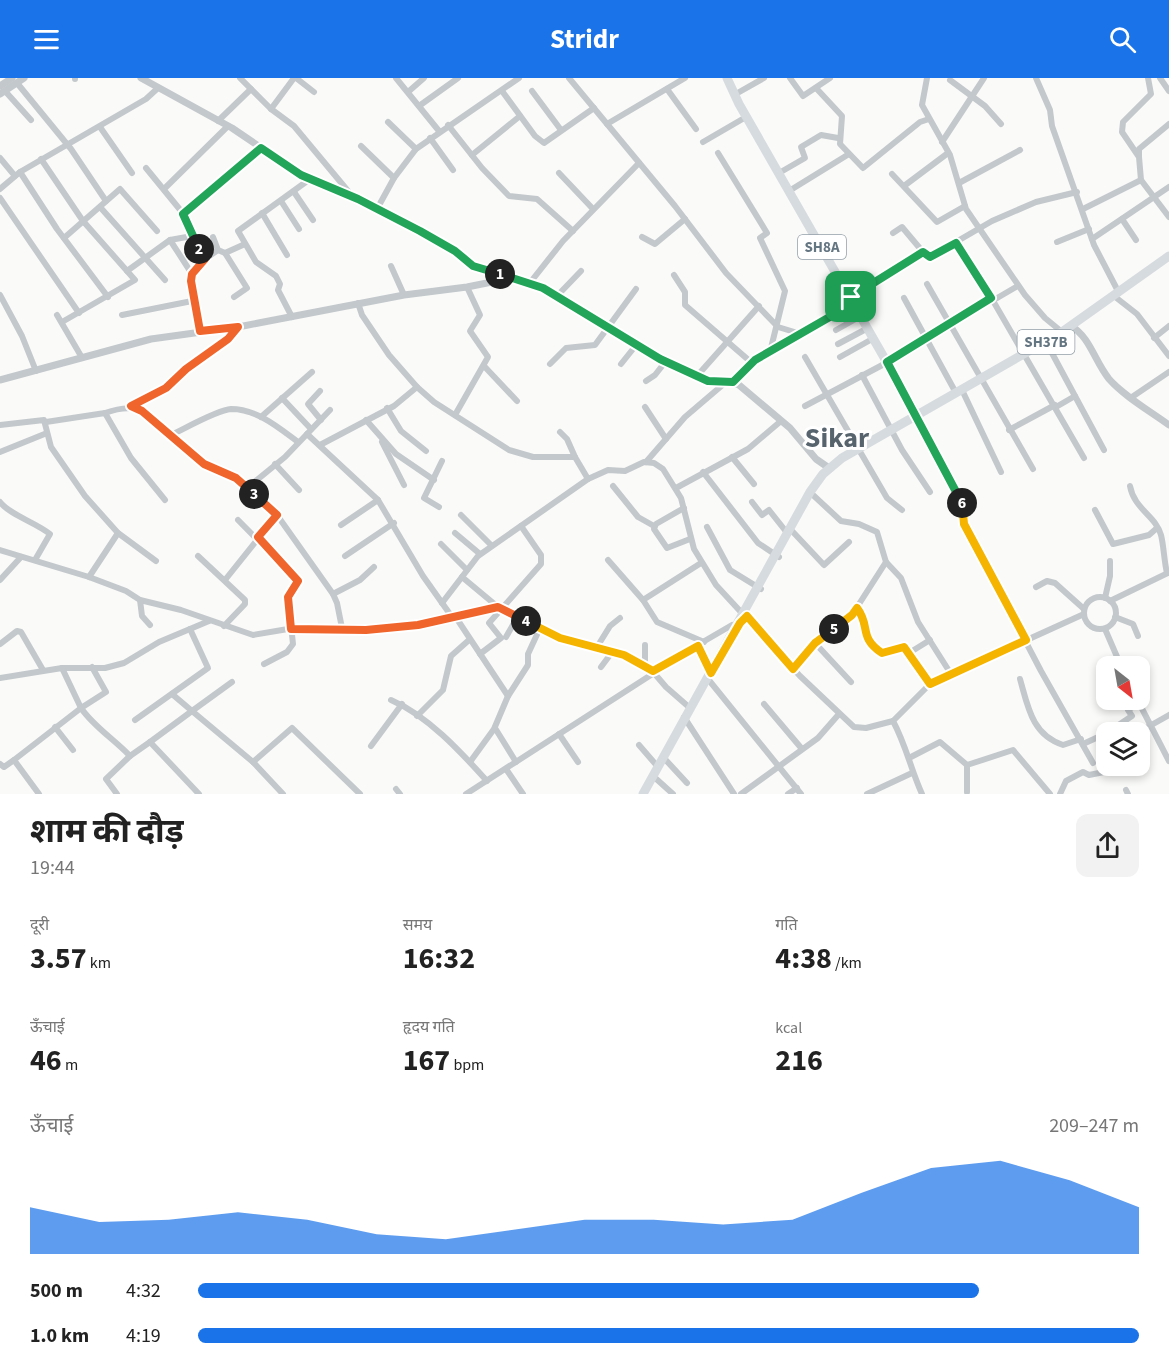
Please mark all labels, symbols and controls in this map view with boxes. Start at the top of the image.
text: Stridr [550,20,619,59]
icon: menu [30,23,63,56]
icon: search [1106,23,1139,56]
pin: 2 [184,234,214,264]
road number: SH8A [798,235,846,259]
text: 2 [195,238,203,260]
pin: 1 [485,259,515,289]
text: 1 [496,263,504,285]
pin [825,271,876,322]
icon: arrive [834,280,867,313]
road number: SH37B [1018,330,1074,354]
district label: Sikar [805,418,870,458]
pin: 3 [239,479,269,509]
text: 3 [250,483,258,505]
pin: 6 [947,488,977,518]
text: 6 [958,492,966,514]
pin: 4 [511,606,541,636]
text: 4 [522,610,530,632]
pin: 5 [819,614,849,644]
text: 5 [830,618,838,640]
north arrow [1096,656,1150,710]
map controls [1096,656,1150,776]
button: layers [1096,722,1150,776]
text: शाम की दौड़ [30,808,184,855]
button: share [1076,814,1139,877]
text: 19:44 [30,854,75,882]
text: दूरी [30,914,49,936]
text: समय [403,914,432,936]
text: गति [775,914,798,936]
text: 3.57 [30,937,87,980]
text: 16:32 [403,937,475,980]
text: 4:38 [775,937,832,980]
text: km [87,952,111,974]
text: /km [832,952,862,974]
text: ऊँचाई [30,1016,65,1038]
text: हृदय गति [403,1016,455,1038]
text: kcal [775,1017,802,1039]
text: 46 [30,1039,62,1082]
text: 167 [403,1039,450,1082]
text: 216 [775,1039,823,1082]
text: m [62,1054,78,1076]
text: bpm [450,1054,484,1076]
text: ऊँचाई [30,1112,73,1140]
text: 209–247 m [1049,1112,1139,1140]
text: 500 m [30,1277,83,1305]
text: 4:32 [126,1277,161,1305]
text: 1.0 km [30,1322,89,1350]
text: 4:19 [126,1322,161,1350]

